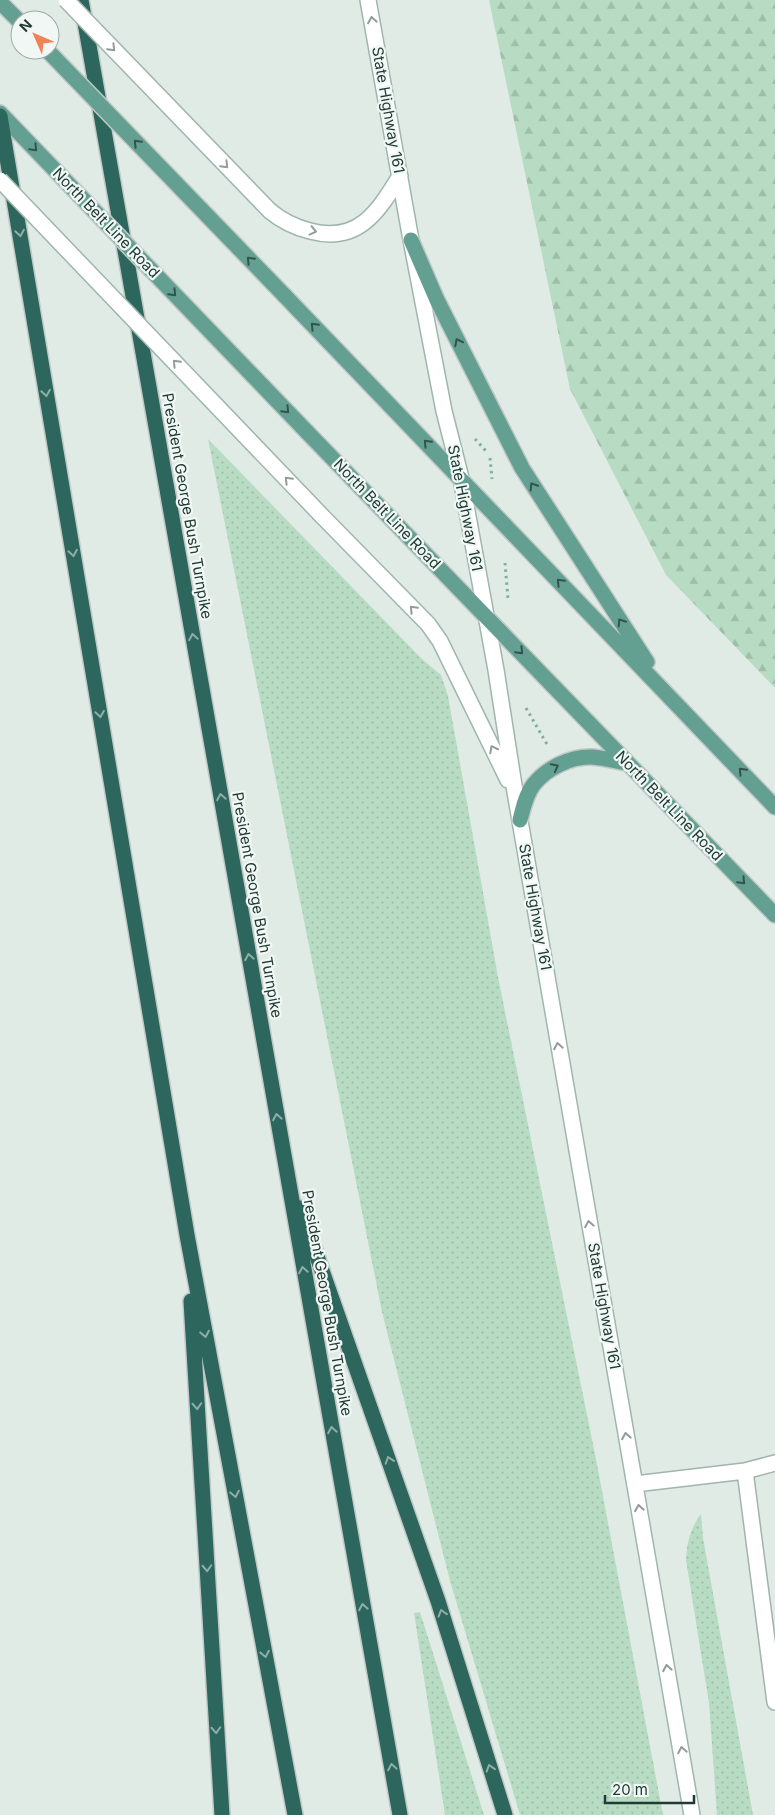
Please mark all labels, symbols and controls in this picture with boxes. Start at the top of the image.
north arrow [10,10,60,60]
one-way arrow [367,15,377,24]
text: N [16,16,35,35]
one-way arrow [106,42,115,51]
street label: State Highway 161 [368,45,409,175]
one-way arrow [134,140,143,149]
one-way arrow [28,143,37,152]
one-way arrow [219,159,228,168]
street label: North Belt Line Road [49,164,164,282]
one-way arrow [308,226,316,236]
one-way arrow [14,228,24,237]
one-way arrow [247,256,256,265]
one-way arrow [168,287,177,296]
one-way arrow [311,323,320,332]
one-way arrow [454,338,464,347]
one-way arrow [173,360,182,369]
one-way arrow [41,389,51,397]
street label: President George Bush Turnpike [158,391,217,620]
one-way arrow [280,404,289,413]
one-way arrow [424,440,433,449]
street label: State Highway 161 [444,443,487,573]
street label: North Belt Line Road [330,455,445,573]
one-way arrow [285,477,294,486]
one-way arrow [529,483,539,492]
one-way arrow [67,550,78,558]
one-way arrow [557,578,566,587]
one-way arrow [410,605,419,614]
one-way arrow [618,619,628,628]
one-way arrow [188,632,198,641]
one-way arrow [514,646,523,655]
one-way arrow [94,709,104,718]
one-way arrow [489,745,499,754]
street label: North Belt Line Road [612,747,727,865]
one-way arrow [550,764,559,774]
one-way arrow [739,768,748,777]
street label: President George Bush Turnpike [228,790,287,1019]
one-way arrow [216,792,226,801]
street label: State Highway 161 [515,842,556,972]
one-way arrow [736,876,745,885]
one-way arrow [244,953,254,961]
one-way arrow [554,1041,564,1050]
one-way arrow [272,1113,282,1121]
street label: President George Bush Turnpike [298,1188,357,1417]
one-way arrow [585,1220,595,1228]
street label: State Highway 161 [584,1241,625,1371]
one-way arrow [299,1265,309,1274]
one-way arrow [200,1330,210,1339]
one-way arrow [191,1402,202,1410]
one-way arrow [327,1425,337,1434]
one-way arrow [622,1431,632,1440]
one-way arrow [385,1456,395,1465]
one-way arrow [229,1490,239,1499]
one-way arrow [634,1503,644,1512]
one-way arrow [201,1564,212,1572]
one-way arrow [359,1603,369,1611]
one-way arrow [438,1610,448,1618]
one-way arrow [259,1650,269,1658]
one-way arrow [663,1663,673,1672]
one-way arrow [211,1727,222,1735]
one-way arrow [677,1745,687,1754]
one-way arrow [387,1763,397,1771]
one-way arrow [486,1765,496,1773]
scale bar [605,1772,694,1804]
text: 20 m [612,1780,648,1799]

